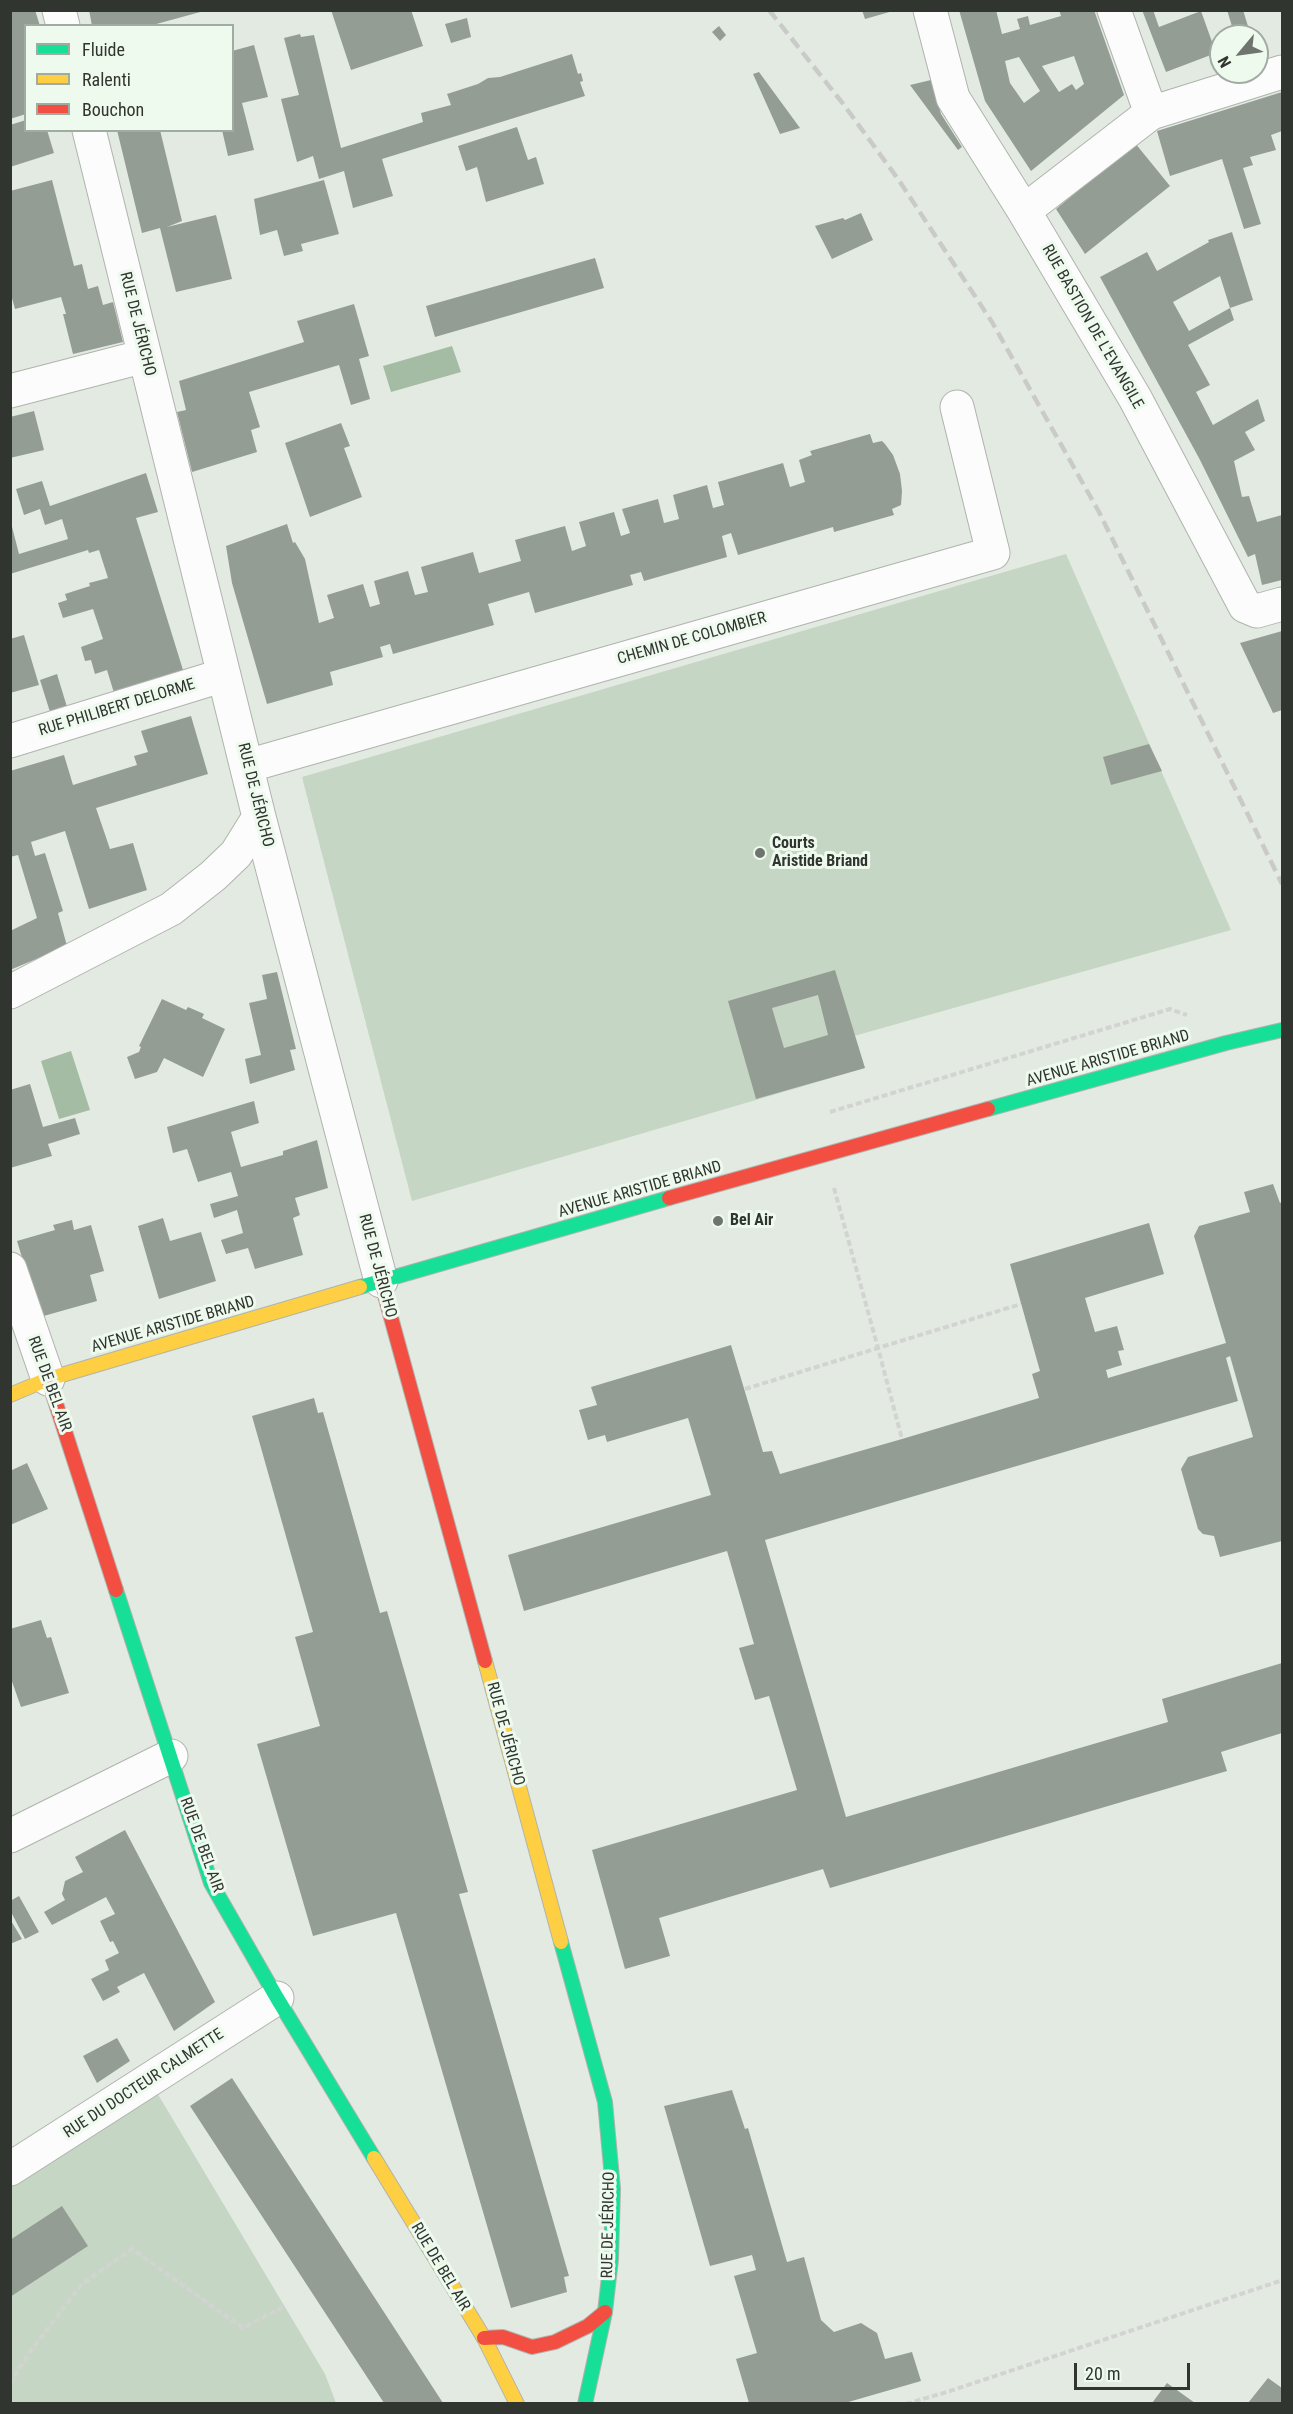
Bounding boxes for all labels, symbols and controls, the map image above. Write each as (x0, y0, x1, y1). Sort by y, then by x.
legend (24, 24, 234, 132)
north arrow (1209, 24, 1269, 84)
text: Fluide (82, 39, 125, 60)
text: N (1214, 53, 1235, 71)
text: Ralenti (82, 69, 131, 90)
text: Bouchon (82, 99, 144, 120)
street label: RUE BASTION DE L'EVANGILE (1037, 241, 1147, 413)
street label: RUE DE JÉRICHO (115, 270, 159, 378)
street label: CHEMIN DE COLOMBIER (615, 609, 769, 669)
street label: RUE PHILIBERT DELORME (37, 675, 197, 741)
street label: RUE DE JÉRICHO (233, 741, 277, 849)
place label: Courts Aristide Briand (772, 834, 868, 872)
marker: Courts Aristide Briand (753, 846, 767, 860)
street label: AVENUE ARISTIDE BRIAND (1024, 1027, 1192, 1091)
street label: AVENUE ARISTIDE BRIAND (556, 1158, 724, 1222)
place label: Bel Air (730, 1211, 773, 1231)
street label: RUE DE JÉRICHO (354, 1212, 400, 1320)
marker: Bel Air (711, 1214, 725, 1228)
street label: AVENUE ARISTIDE BRIAND (89, 1293, 257, 1357)
street label: RUE DE BEL AIR (23, 1334, 75, 1434)
street label: RUE DE JÉRICHO (482, 1680, 528, 1788)
street label: RUE DE BEL AIR (175, 1795, 227, 1895)
street label: RUE DU DOCTEUR CALMETTE (60, 2025, 228, 2143)
street label: RUE DE JÉRICHO (598, 2172, 620, 2278)
street label: RUE DE BEL AIR (406, 2219, 474, 2315)
scale bar (1077, 2351, 1192, 2389)
text: 20 m (1085, 2363, 1120, 2384)

